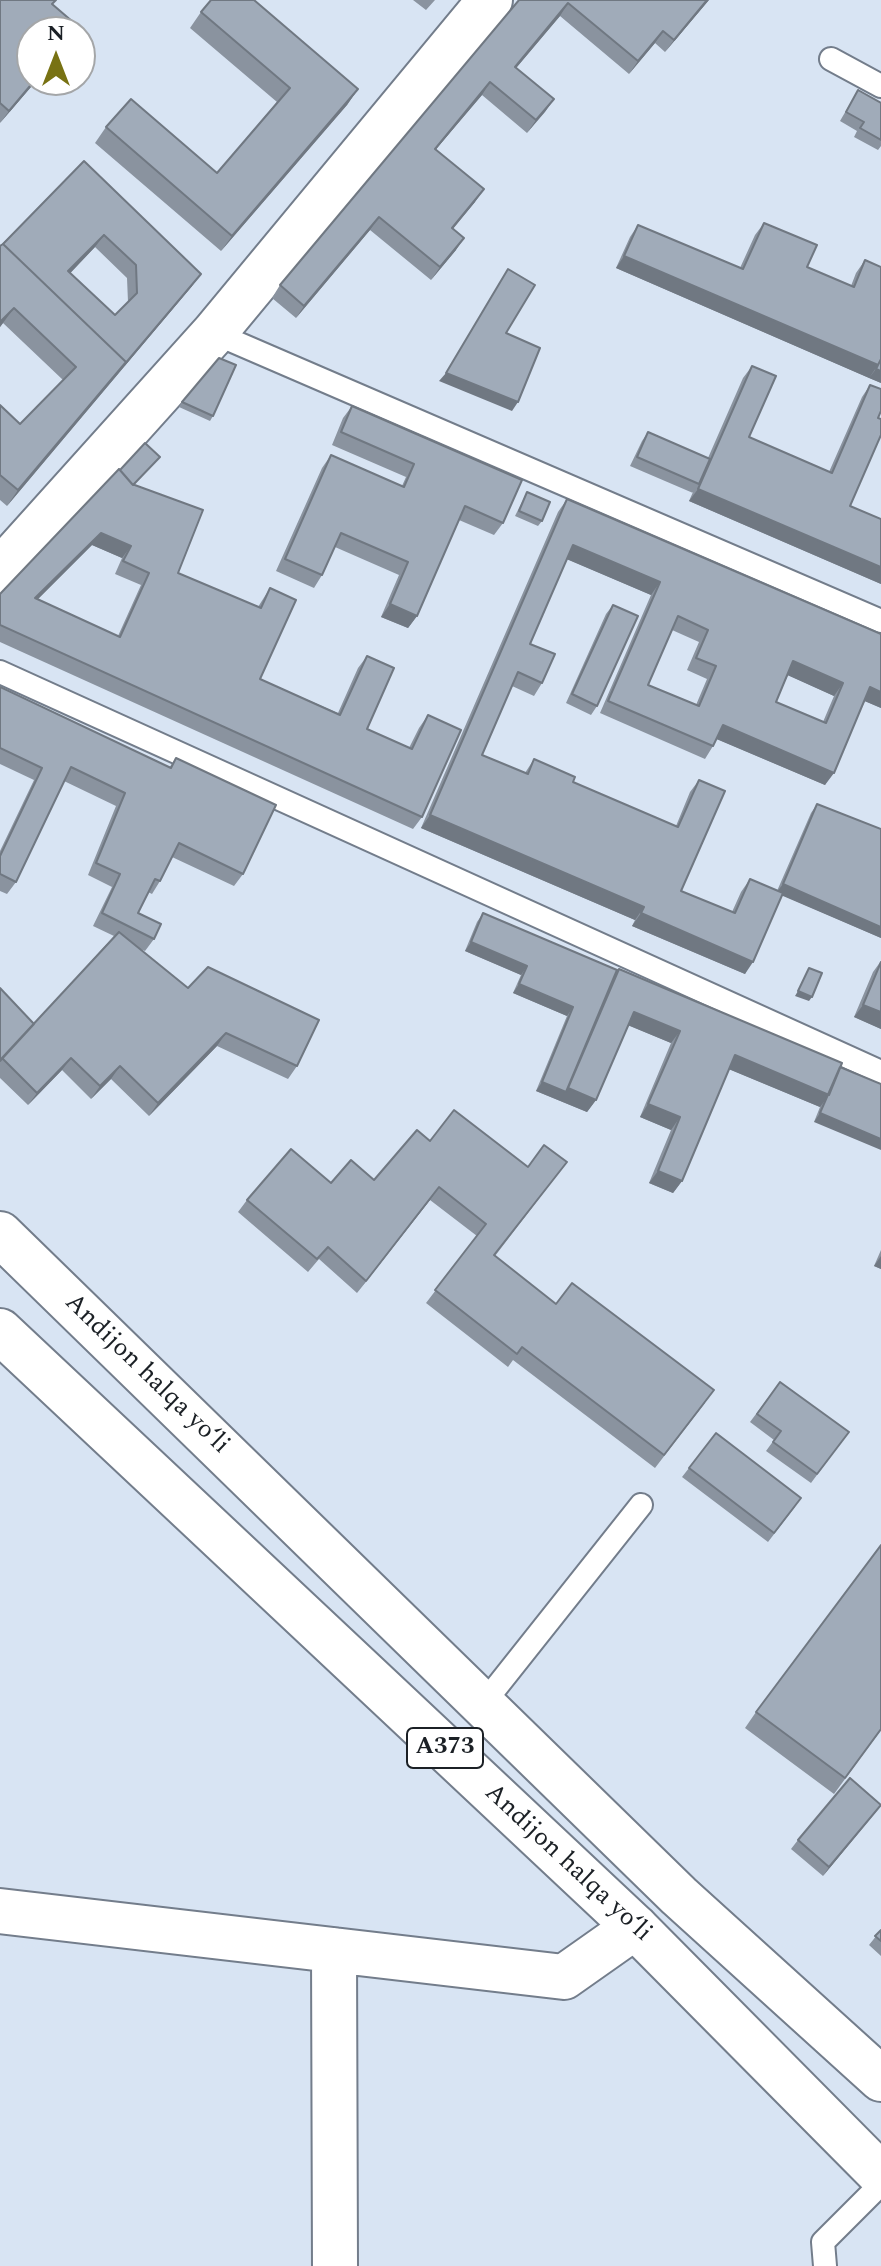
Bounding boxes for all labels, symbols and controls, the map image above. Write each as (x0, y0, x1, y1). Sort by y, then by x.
north arrow (16, 16, 96, 96)
text: N (47, 17, 65, 50)
street label: Andijon halqa yo‘li (57, 1288, 235, 1462)
road number: A373 (407, 1728, 483, 1768)
street label: Andijon halqa yo‘li (477, 1778, 657, 1950)

